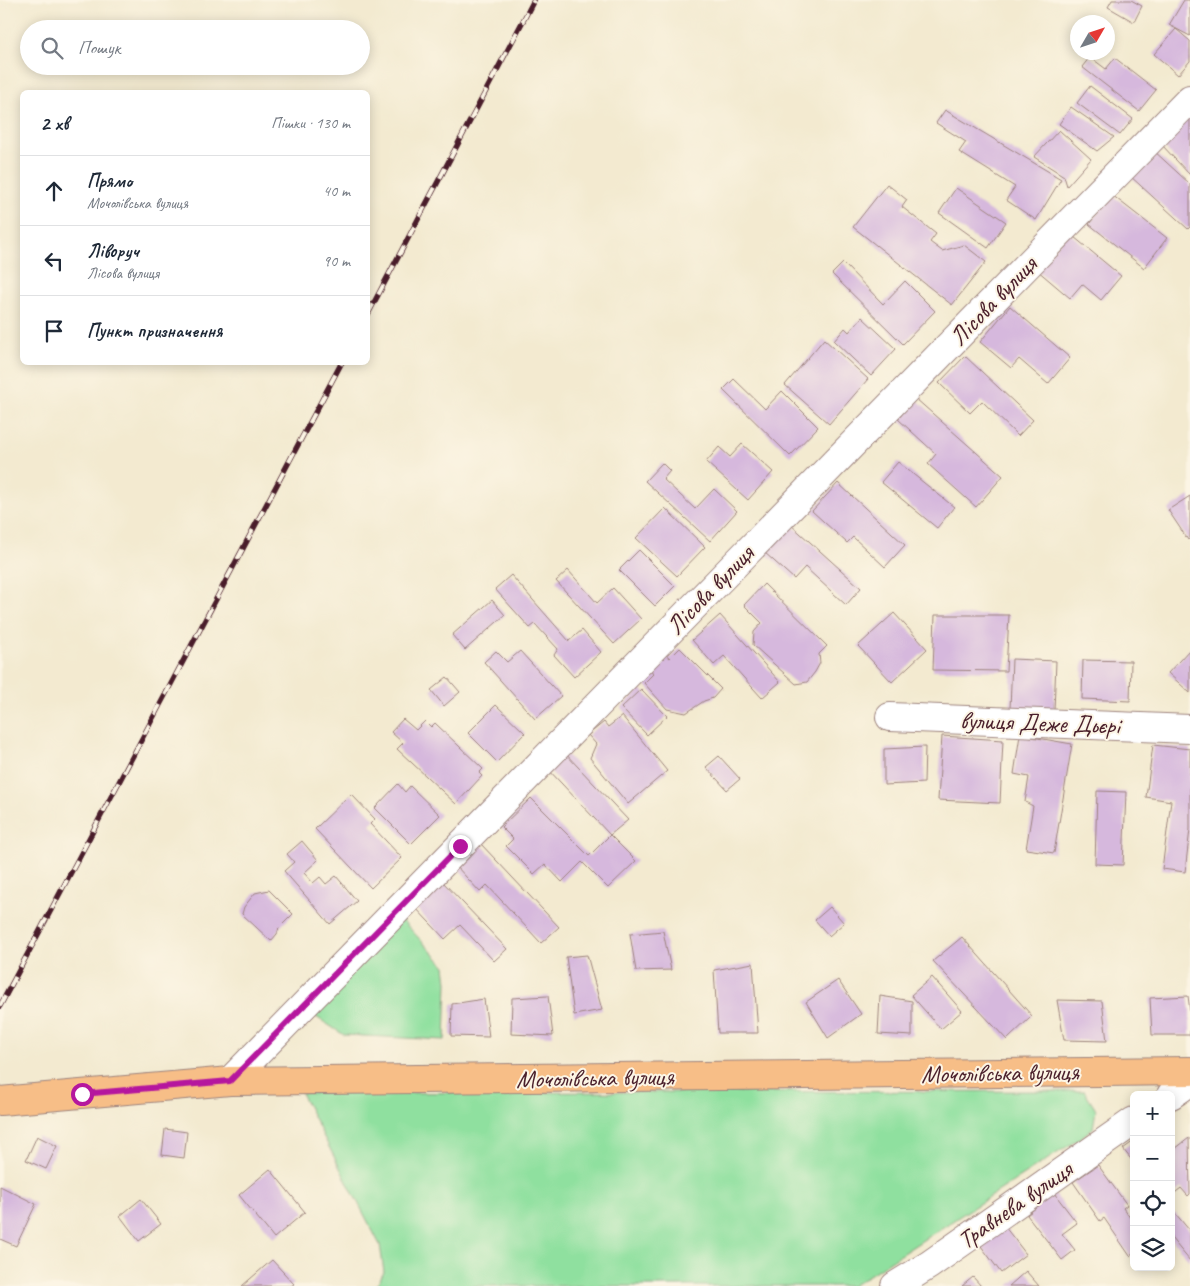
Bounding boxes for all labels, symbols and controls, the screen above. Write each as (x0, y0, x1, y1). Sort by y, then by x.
north arrow (1070, 15, 1115, 60)
search box (20, 20, 370, 75)
icon: search (38, 34, 66, 62)
text: Пошук (78, 36, 120, 60)
text: 2 хв (40, 110, 69, 136)
text: Пішки · 130 m (271, 113, 350, 133)
text: Прямо (87, 169, 132, 193)
icon: ahead (40, 177, 68, 205)
text: 40 m (323, 181, 350, 201)
text: Мочолівська вулиця (87, 193, 188, 213)
text: Ліворуч (87, 239, 139, 263)
icon: left (40, 247, 68, 275)
street label: Лісова вулиця (942, 248, 1045, 353)
text: 90 m (323, 251, 350, 271)
text: Лісова вулиця (87, 263, 159, 283)
icon: arrive (40, 317, 68, 345)
text: Пункт призначення (87, 319, 222, 343)
street label: Лісова вулиця (659, 537, 762, 642)
street label: вулиця Деже Дьєрі (959, 704, 1124, 742)
route end (449, 835, 472, 858)
street label: Мочолівська вулиця (921, 1056, 1080, 1090)
street label: Мочолівська вулиця (516, 1061, 675, 1095)
route start (71, 1083, 94, 1106)
map controls (1130, 1091, 1175, 1271)
button: + (1130, 1091, 1175, 1136)
button: − (1130, 1136, 1175, 1181)
street label: Травнева вулиця (951, 1152, 1081, 1256)
button: locate (1130, 1181, 1175, 1226)
button: layers (1130, 1226, 1175, 1271)

